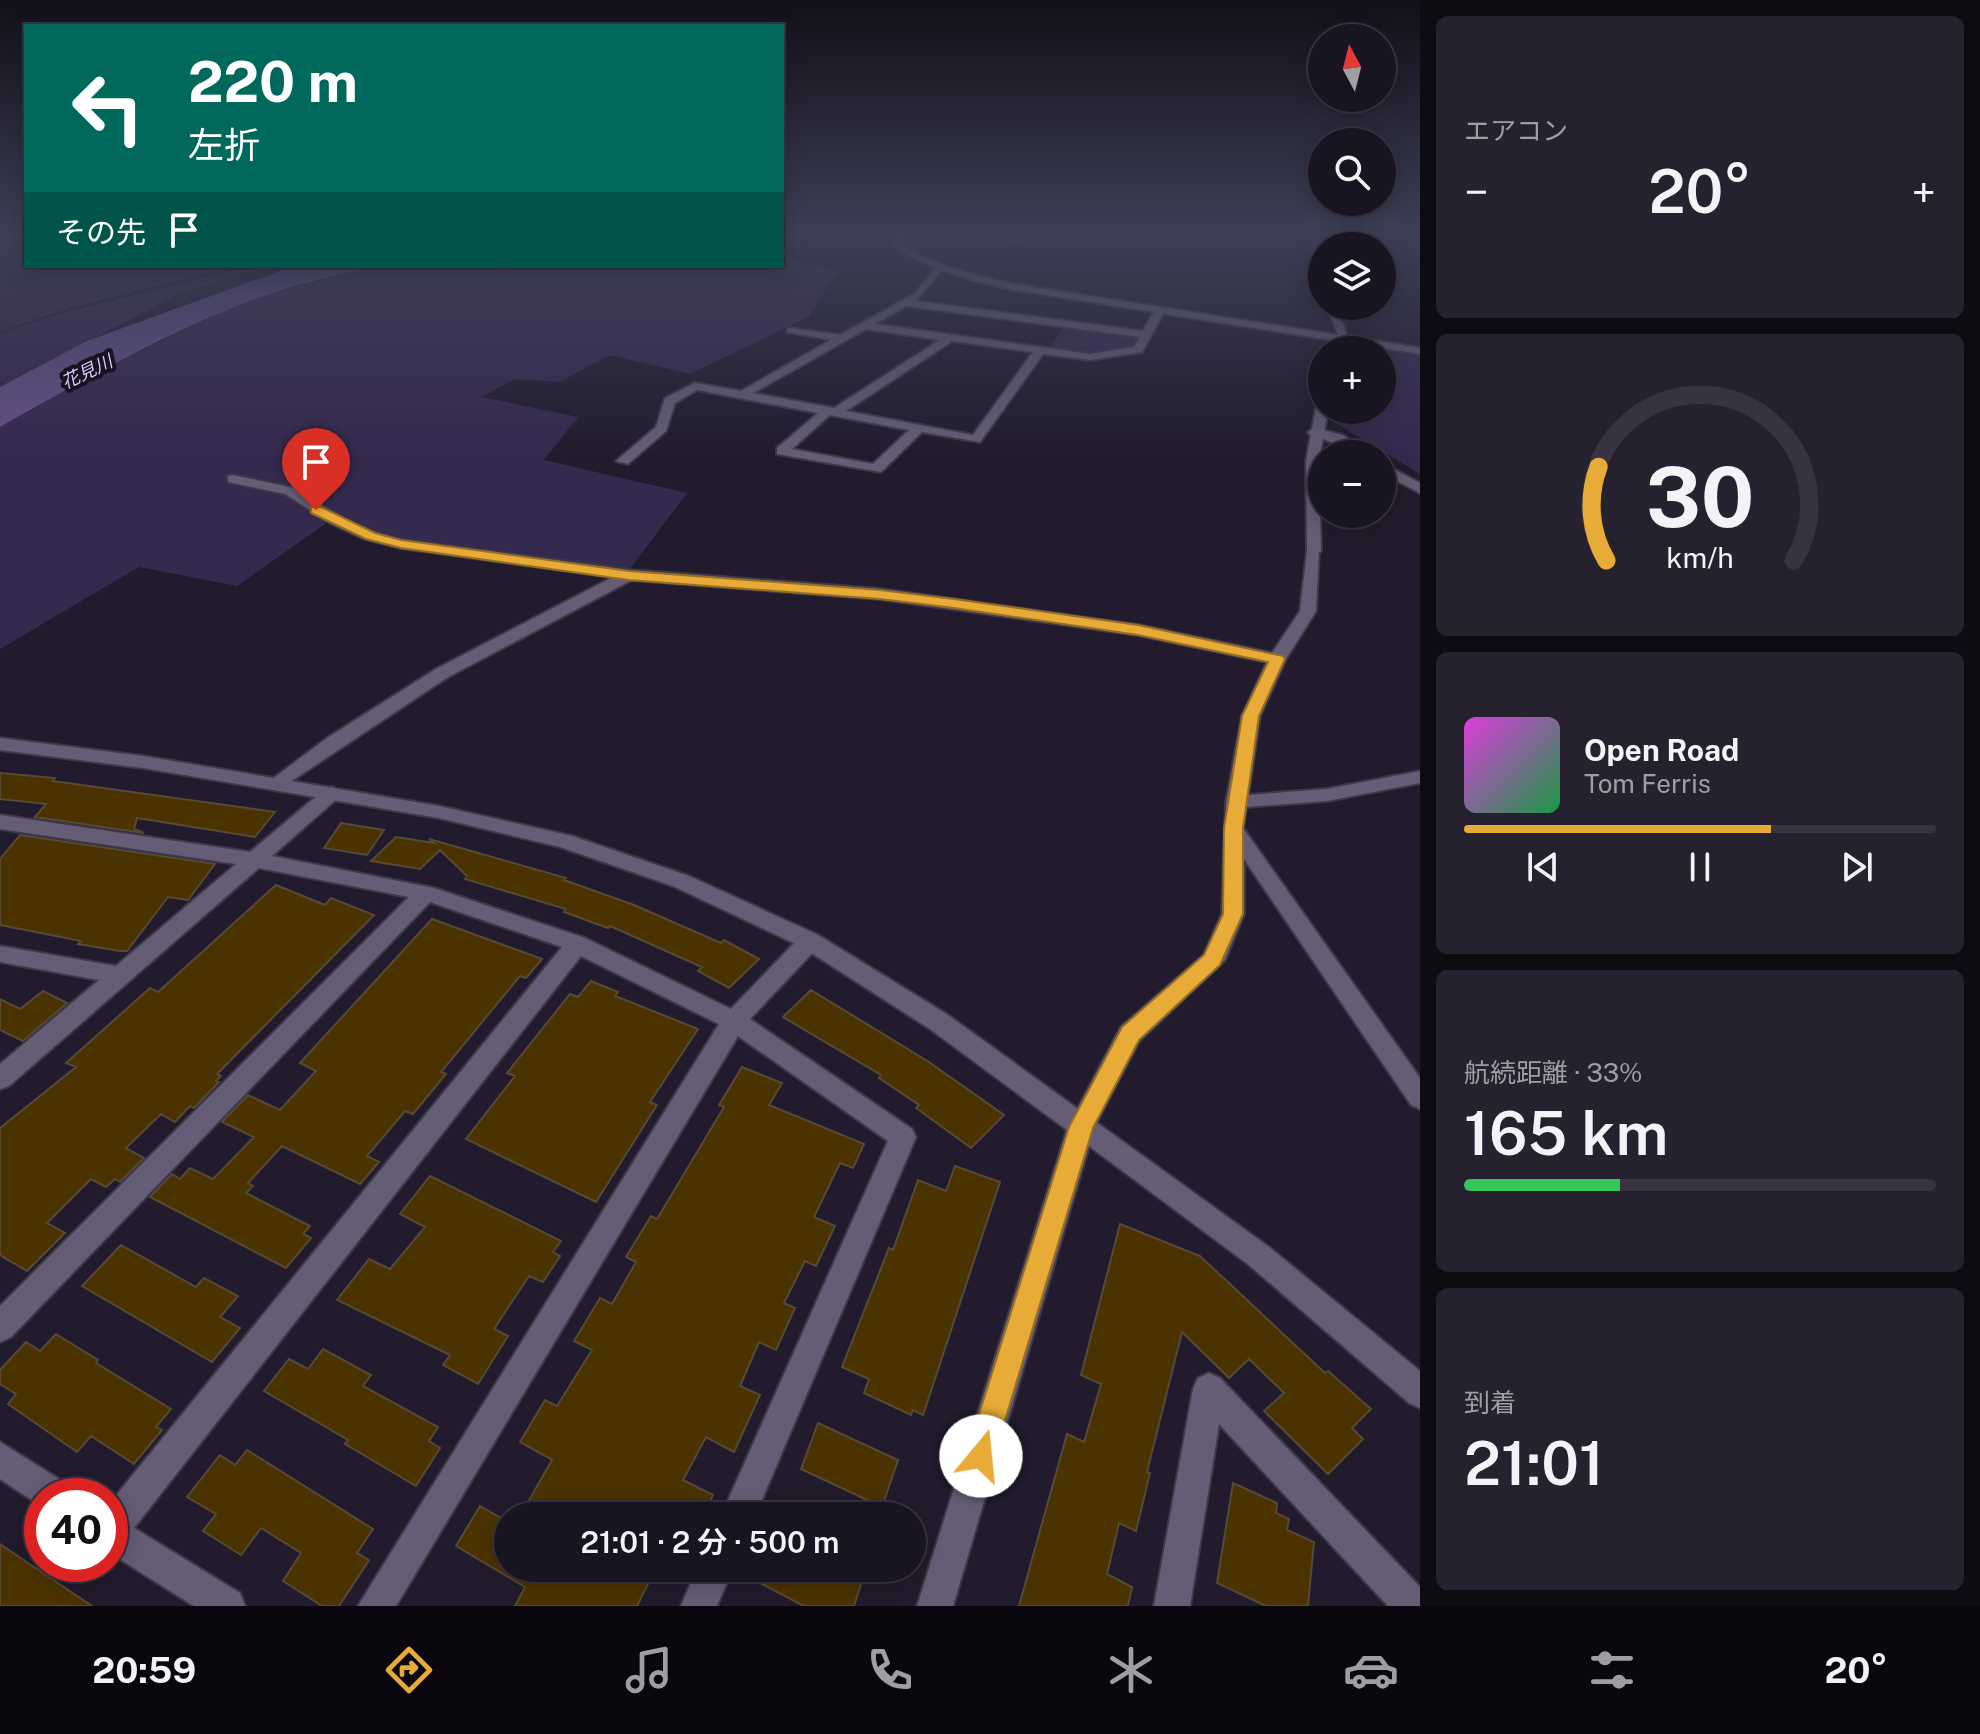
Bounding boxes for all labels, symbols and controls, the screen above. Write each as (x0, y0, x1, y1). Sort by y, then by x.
north arrow (1308, 24, 1396, 112)
map controls (1308, 24, 1396, 528)
text: 220 m (188, 49, 358, 115)
icon: left (56, 56, 160, 160)
text: エアコン (1464, 115, 1568, 146)
text: 左折 (188, 124, 260, 166)
button: search (1308, 128, 1396, 216)
text: 20° (1649, 156, 1751, 227)
text: − (1464, 166, 1488, 218)
text: + (1912, 166, 1936, 218)
icon: arrive (162, 208, 206, 252)
text: その先 (56, 214, 146, 250)
button: layers (1308, 232, 1396, 320)
button: + (1308, 336, 1396, 424)
water label: 花見川 (58, 349, 117, 393)
pin (282, 428, 350, 510)
icon: arrive (294, 440, 338, 484)
button: − (1308, 440, 1396, 528)
text: 30 (1646, 448, 1754, 546)
text: km/h (1666, 541, 1734, 574)
text: Open Road (1584, 732, 1739, 768)
text: Tom Ferris (1584, 768, 1711, 799)
icon: previous (1521, 845, 1565, 889)
icon: pause (1678, 845, 1722, 889)
icon: next (1835, 845, 1879, 889)
text: 航続距離 · 33% (1464, 1057, 1643, 1088)
text: 165 km (1464, 1098, 1668, 1169)
text: 到着 (1464, 1387, 1516, 1418)
position arrow (939, 1414, 1023, 1498)
text: 21:01 (1464, 1428, 1604, 1499)
speed limit sign: 40 (24, 1478, 128, 1582)
text: 21:01 · 2 分 · 500 m (581, 1524, 839, 1560)
icon: directions (381, 1642, 437, 1698)
icon: music (621, 1642, 677, 1698)
icon: phone (862, 1642, 918, 1698)
icon: climate (1103, 1642, 1159, 1698)
icon: car (1343, 1642, 1399, 1698)
icon: filters (1584, 1642, 1640, 1698)
text: 20:59 (92, 1649, 196, 1691)
text: 20° (1824, 1649, 1888, 1691)

